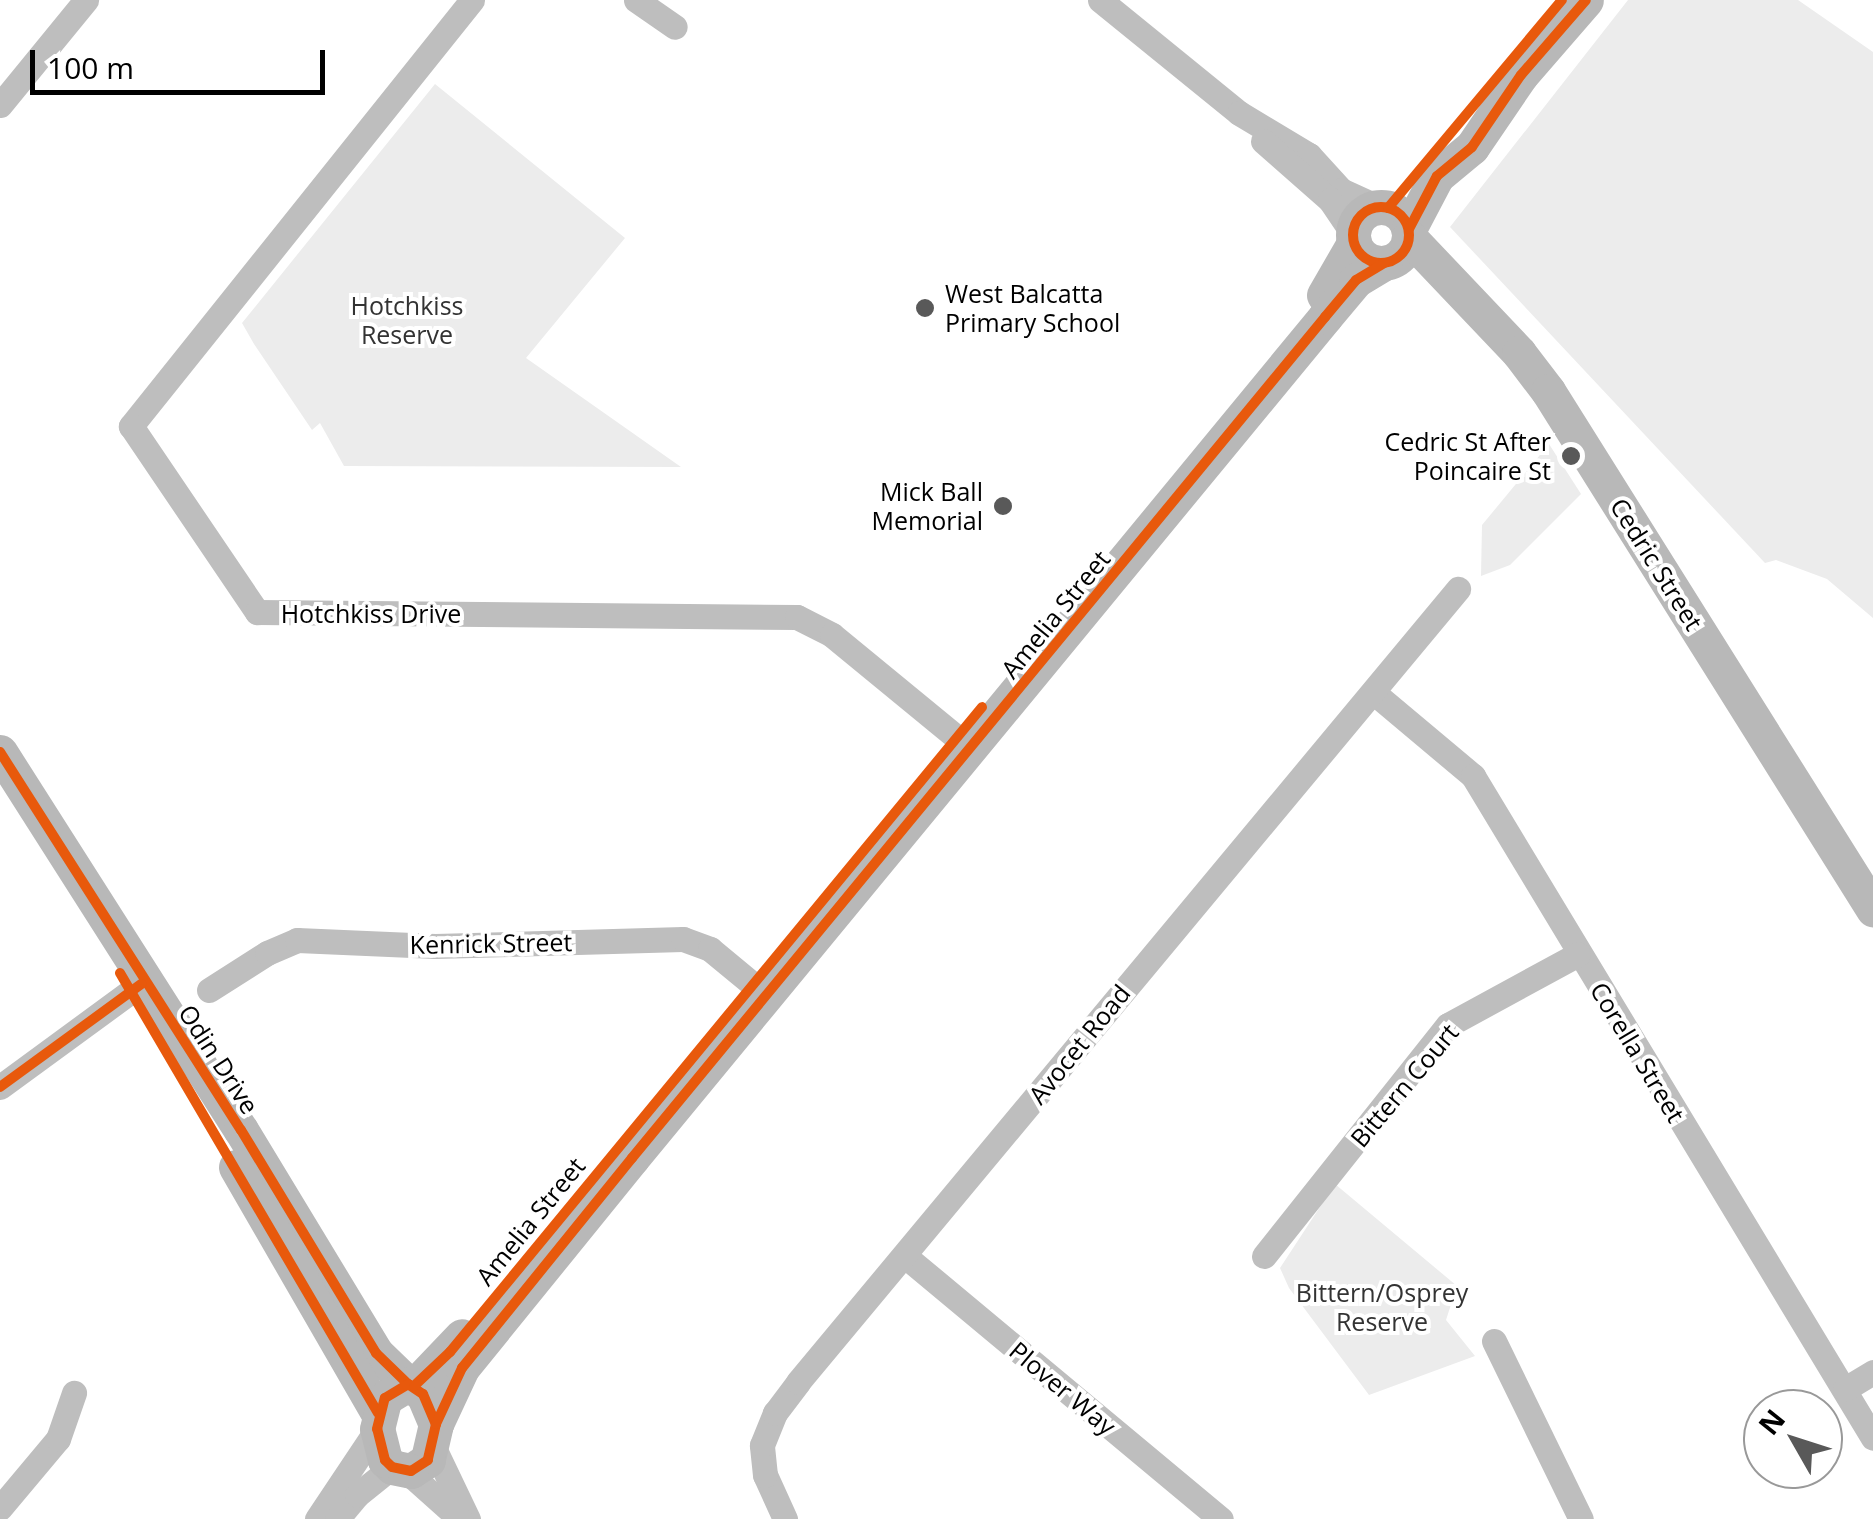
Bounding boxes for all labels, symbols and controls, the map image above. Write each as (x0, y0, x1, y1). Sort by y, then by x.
scale bar (35, 30, 330, 92)
text: 100 m (47, 47, 134, 88)
place label: West Balcatta Primary School (945, 279, 1120, 338)
park label: Hotchkiss Reserve (351, 291, 463, 350)
marker: West Balcatta Primary School (914, 297, 936, 319)
place label: Cedric St After Poincaire St (1384, 427, 1551, 486)
marker: Cedric St After Poincaire St (1560, 445, 1582, 467)
place label: Mick Ball Memorial (872, 477, 983, 536)
street label: Cedric Street (1605, 492, 1709, 636)
marker: Mick Ball Memorial (992, 495, 1014, 517)
street label: Amelia Street (994, 544, 1116, 684)
street label: Hotchkiss Drive (281, 598, 461, 628)
street label: Kenrick Street (409, 927, 573, 959)
street label: Corella Street (1584, 977, 1692, 1127)
street label: Avocet Road (1022, 978, 1136, 1110)
street label: Odin Drive (173, 999, 265, 1119)
street label: Bittern Court (1344, 1017, 1464, 1153)
street label: Amelia Street (469, 1151, 591, 1291)
park label: Bittern/Osprey Reserve (1296, 1278, 1468, 1337)
street label: Plover Way (1004, 1335, 1122, 1441)
north arrow (1743, 1389, 1843, 1489)
text: N (1749, 1401, 1793, 1442)

